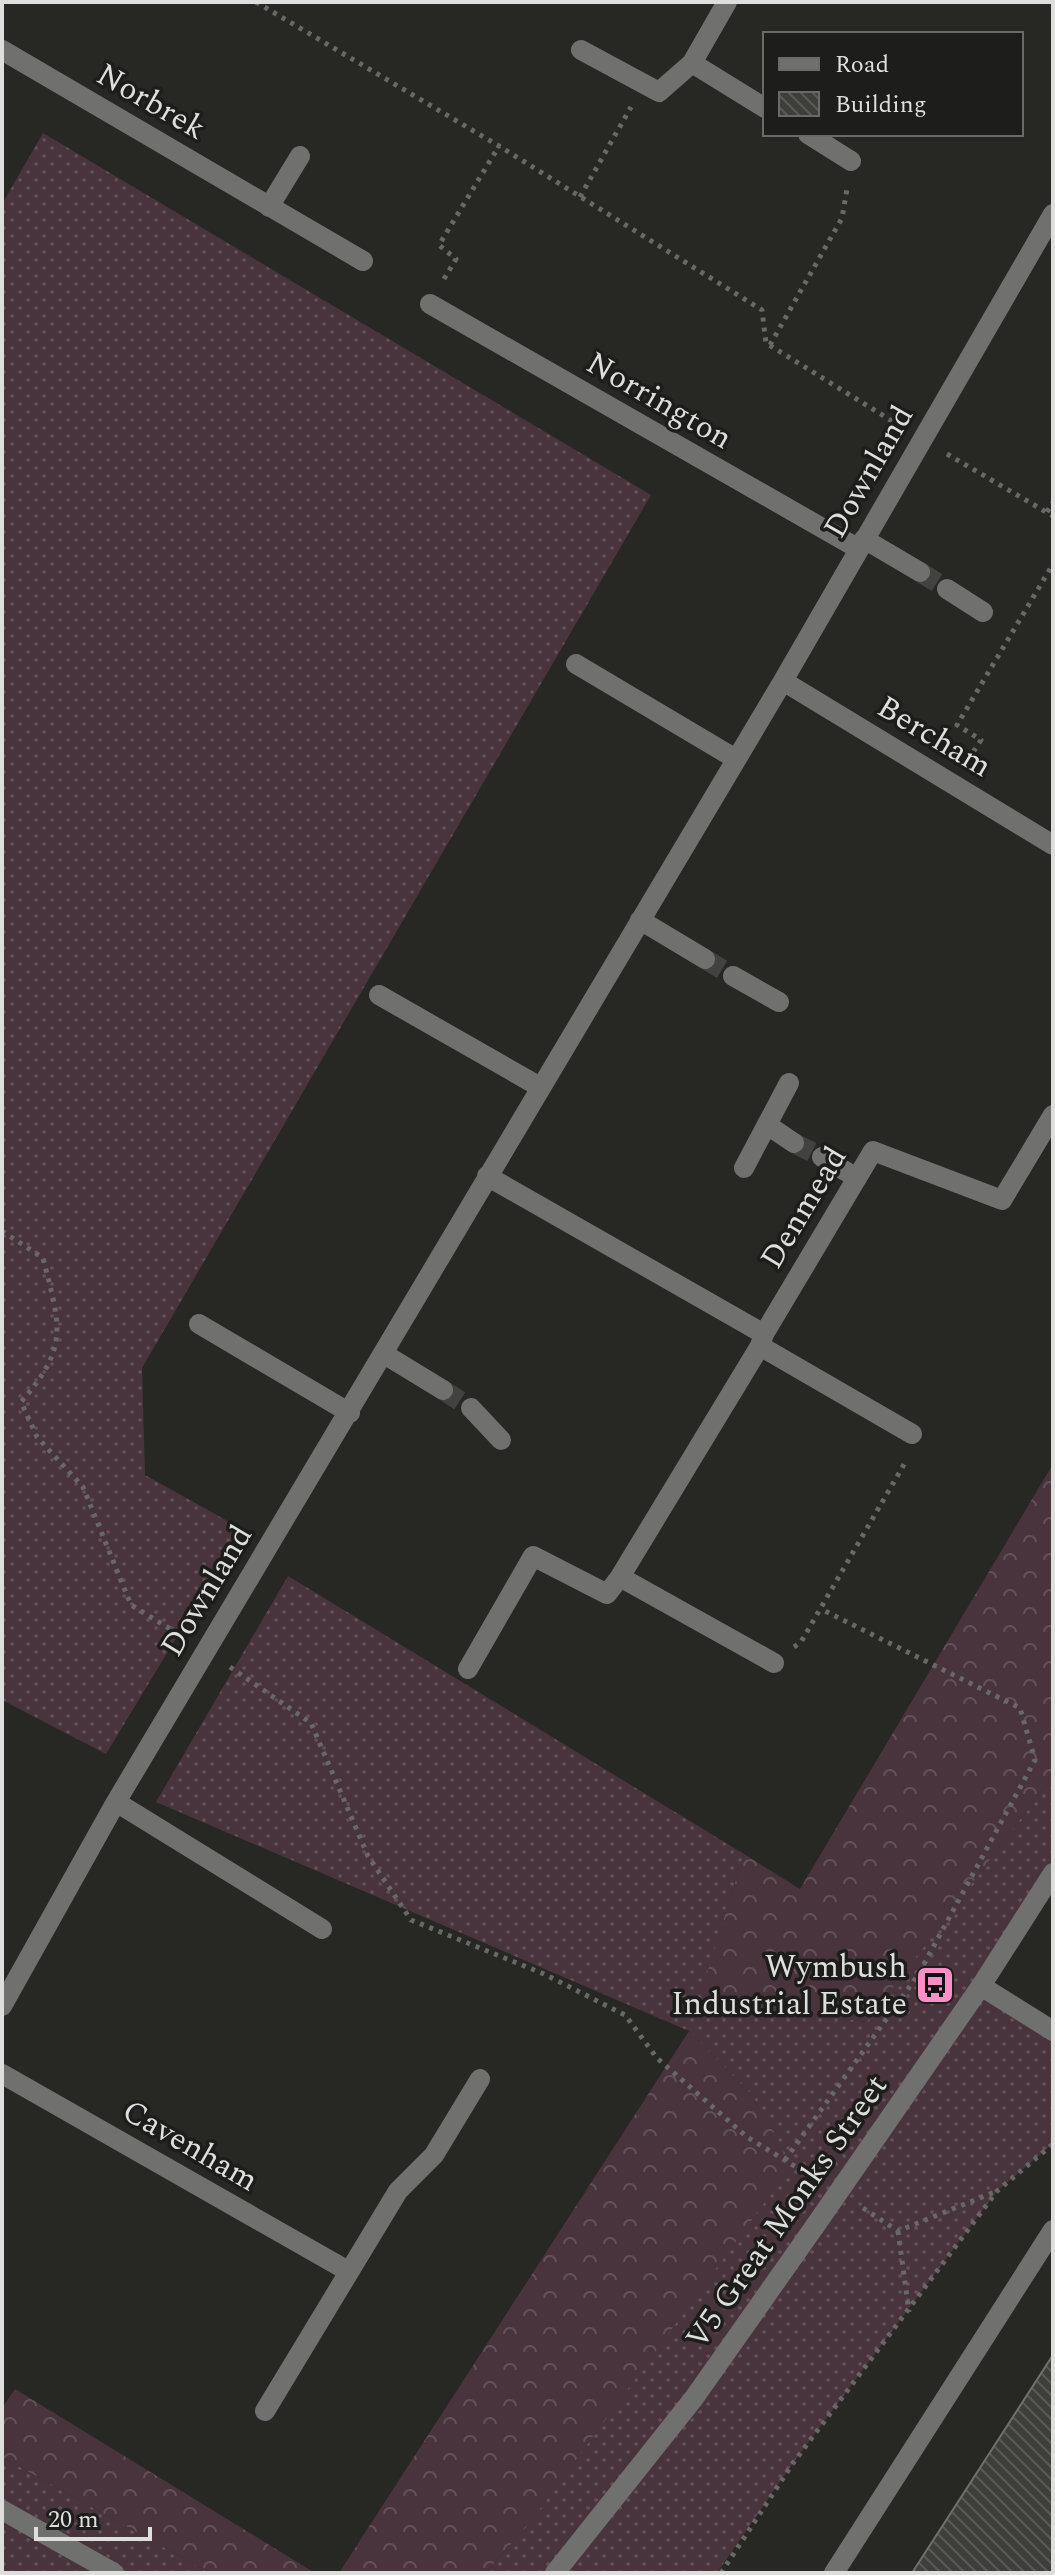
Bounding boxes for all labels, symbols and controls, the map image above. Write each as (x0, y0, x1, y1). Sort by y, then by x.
legend (763, 32, 1023, 136)
text: Road (835, 47, 889, 83)
street label: Norbrek (87, 51, 215, 153)
text: Building (835, 87, 927, 123)
street label: Norrington (577, 339, 741, 463)
street label: Downland (811, 396, 927, 548)
street label: Bercham (867, 683, 1001, 791)
street label: Denmead (748, 1137, 860, 1279)
street label: Downland (148, 1516, 266, 1666)
place label: Wymbush Industrial Estate (671, 1943, 907, 2029)
bus stop icon: Wymbush Industrial Estate (914, 1964, 956, 2006)
street label: V5 Great Monks Street (674, 2065, 900, 2359)
street label: Cavenham (113, 2087, 267, 2205)
scale bar (36, 2491, 150, 2541)
text: 20 m (48, 2502, 99, 2538)

